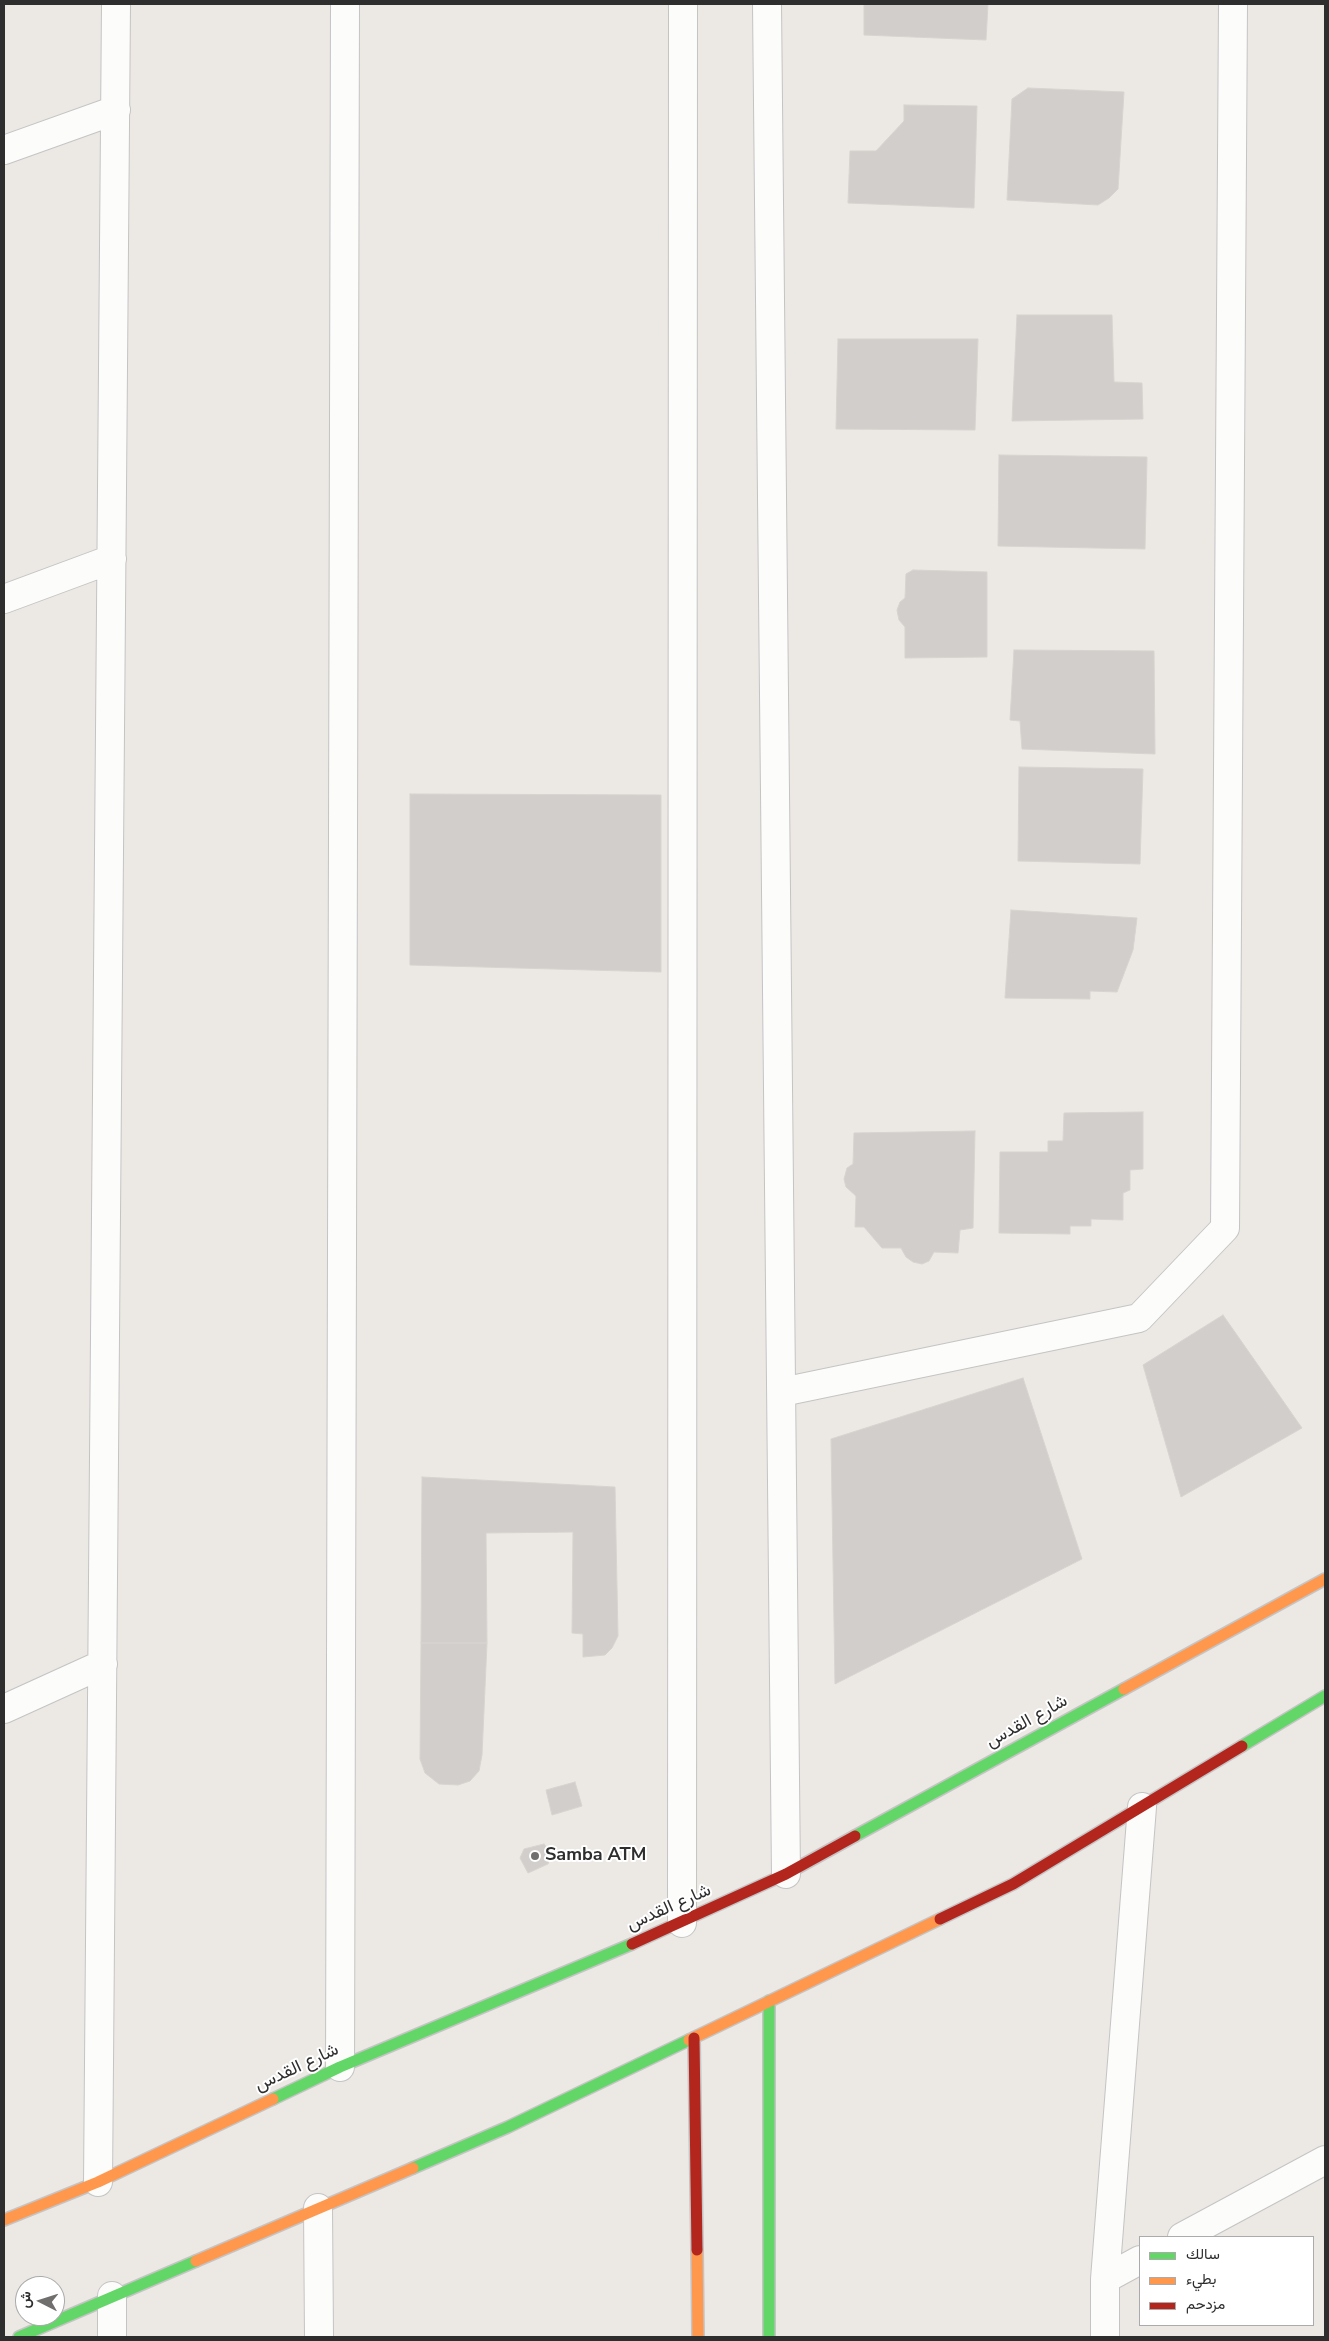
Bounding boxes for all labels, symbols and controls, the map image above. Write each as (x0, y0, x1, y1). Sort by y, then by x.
street label: شارع القدس (982, 1691, 1072, 1753)
place label: Samba ATM (545, 1845, 646, 1867)
marker: Samba ATM (529, 1850, 541, 1862)
street label: شارع القدس (624, 1880, 714, 1936)
street label: شارع القدس (252, 2039, 342, 2097)
legend (1139, 2236, 1314, 2326)
text: سالك (1186, 2244, 1220, 2264)
text: بطيء (1186, 2269, 1216, 2289)
north arrow (15, 2276, 65, 2326)
text: ش (15, 2291, 36, 2309)
text: مزدحم (1186, 2294, 1225, 2314)

